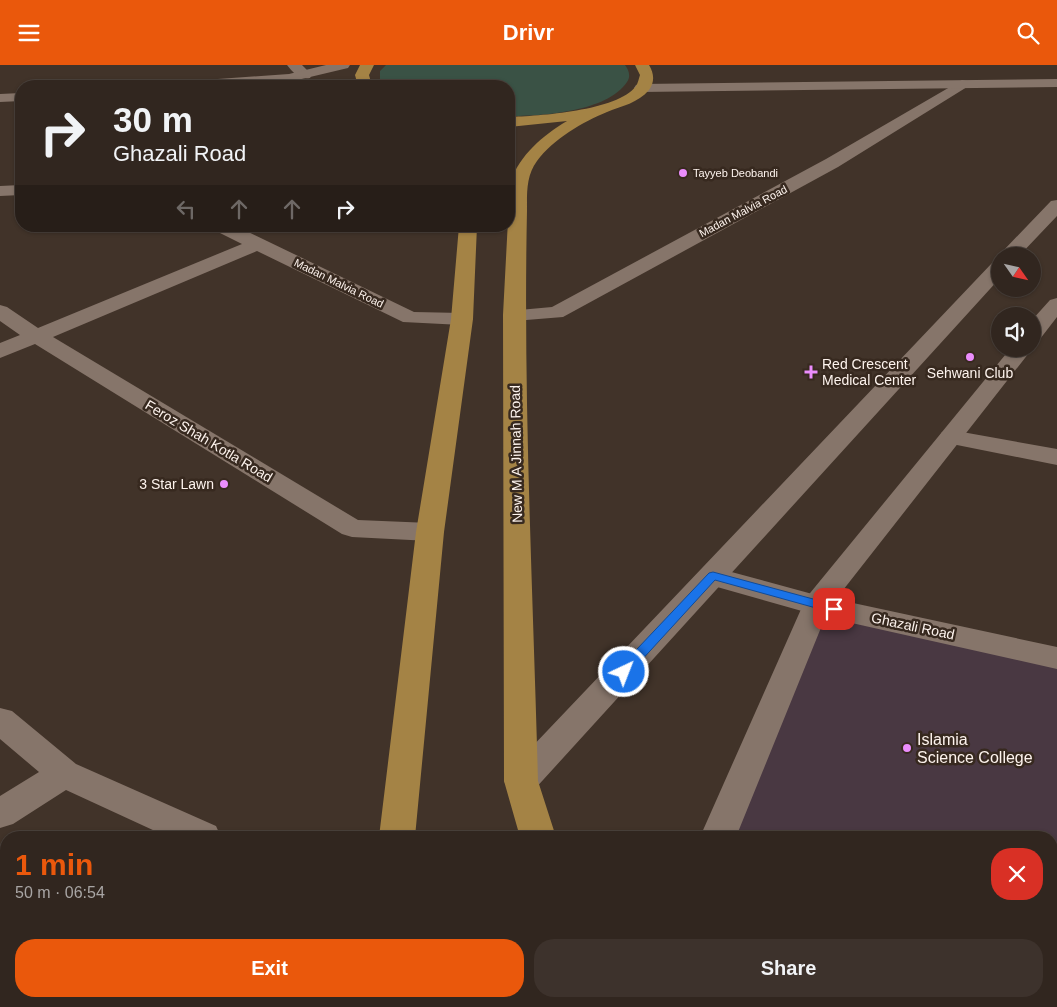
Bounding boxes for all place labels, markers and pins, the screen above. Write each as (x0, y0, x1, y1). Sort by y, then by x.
marker: Tayyeb Deobandi (677, 167, 689, 179)
place label: Tayyeb Deobandi (693, 167, 778, 179)
marker: Sehwani Club (964, 351, 976, 363)
place label: Red Crescent Medical Center (822, 356, 916, 388)
marker: Red Crescent Medical Center (804, 365, 818, 379)
place label: Sehwani Club (927, 365, 1013, 381)
place label: 3 Star Lawn (139, 476, 214, 492)
marker: 3 Star Lawn (218, 478, 230, 490)
pin (813, 588, 855, 630)
place label: Islamia Science College (917, 731, 1033, 766)
marker: Islamia Science College (901, 742, 913, 754)

